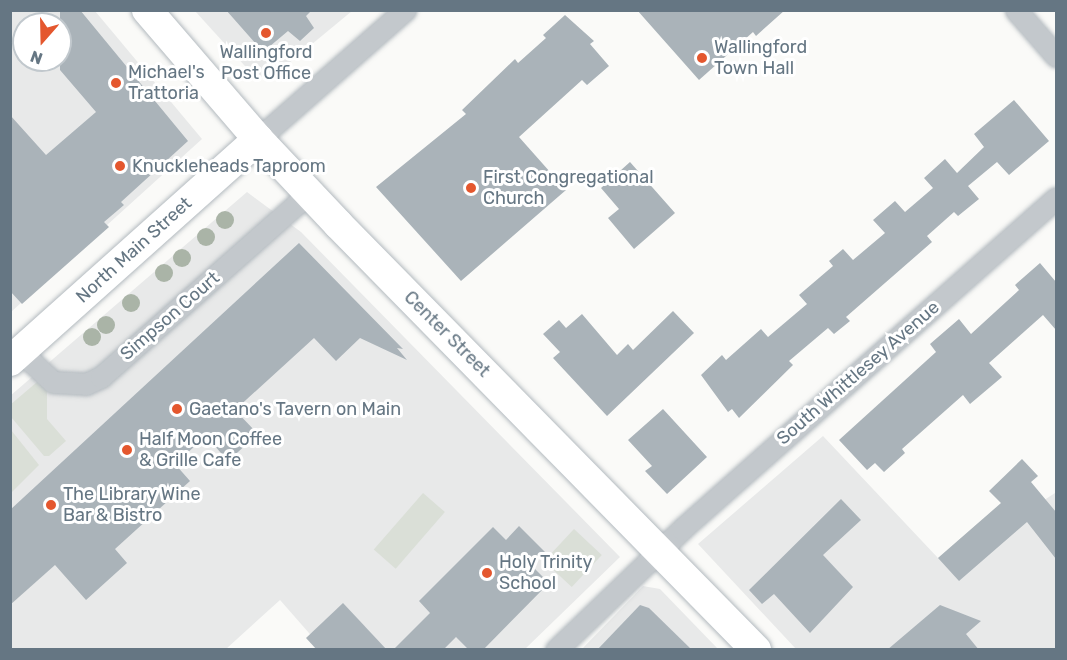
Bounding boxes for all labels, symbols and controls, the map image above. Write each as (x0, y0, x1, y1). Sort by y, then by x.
north arrow (12, 12, 72, 72)
marker: Wallingford Post Office (259, 26, 273, 40)
place label: Wallingford Town Hall (714, 37, 807, 80)
place label: Wallingford Post Office (219, 42, 313, 84)
text: N (28, 47, 45, 68)
marker: Wallingford Town Hall (695, 51, 709, 65)
place label: Michael's Trattoria (128, 62, 205, 104)
marker: Michael's Trattoria (109, 76, 123, 90)
place label: Knuckleheads Taproom (132, 155, 326, 177)
marker: Knuckleheads Taproom (113, 159, 127, 173)
place label: First Congregational Church (483, 167, 654, 210)
marker: First Congregational Church (464, 181, 478, 195)
street label: North Main Street (72, 192, 196, 308)
street label: Simpson Court (116, 267, 224, 365)
street label: Center Street (399, 286, 495, 382)
street label: South Whittlesey Avenue (772, 296, 944, 450)
place label: Gaetano's Tavern on Main (189, 398, 402, 420)
marker: Gaetano's Tavern on Main (170, 402, 184, 416)
place label: Half Moon Coffee & Grille Cafe (139, 429, 282, 472)
marker: Half Moon Coffee & Grille Cafe (120, 443, 134, 457)
place label: The Library Wine Bar & Bistro (63, 484, 201, 526)
marker: The Library Wine Bar & Bistro (44, 498, 58, 512)
place label: Holy Trinity School (499, 552, 593, 594)
marker: Holy Trinity School (480, 566, 494, 580)

